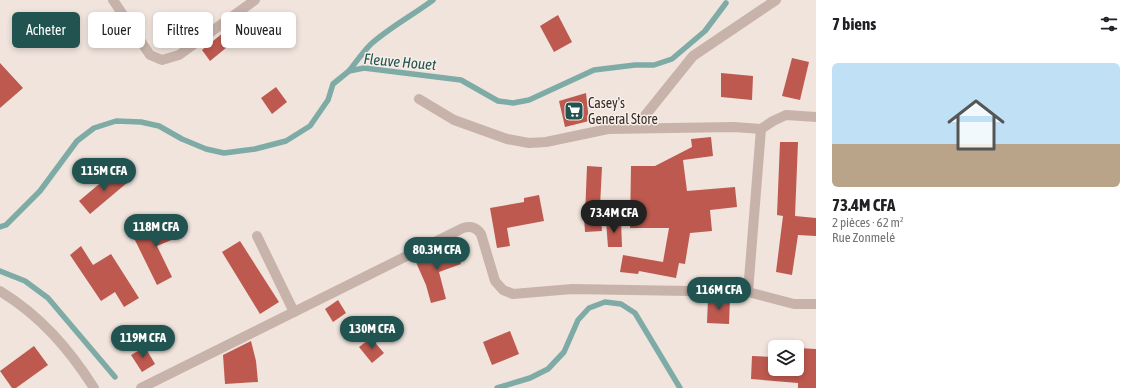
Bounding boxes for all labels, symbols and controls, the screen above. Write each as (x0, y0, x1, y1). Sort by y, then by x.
chip: Acheter (12, 12, 80, 48)
chip: Louer (88, 12, 145, 48)
chip: Filtres (153, 12, 213, 48)
chip: Nouveau (221, 12, 296, 48)
icon: filters (1098, 13, 1120, 35)
text: 7 biens (832, 14, 876, 34)
water label: Fleuve Houet (363, 50, 438, 73)
icon: home (940, 89, 1012, 161)
place label: Casey's General Store (588, 95, 658, 127)
supermarket icon: Casey's General Store (563, 100, 585, 122)
pin: 115M CFA (63, 158, 145, 192)
text: 115M CFA (81, 163, 127, 178)
text: 73.4M CFA (832, 195, 895, 215)
pin: 73.4M CFA (568, 200, 660, 234)
text: 73.4M CFA (590, 205, 638, 220)
pin: 118M CFA (115, 214, 197, 248)
text: 2 pièces · 62 m² (832, 215, 904, 230)
text: 118M CFA (133, 219, 179, 234)
text: Rue Zonmelé (832, 230, 895, 245)
pin: 80.3M CFA (391, 237, 483, 271)
text: 80.3M CFA (413, 242, 461, 257)
pin: 116M CFA (678, 277, 760, 311)
text: 116M CFA (696, 282, 742, 297)
pin: 130M CFA (331, 316, 413, 350)
text: 130M CFA (349, 321, 395, 336)
pin: 119M CFA (102, 325, 184, 359)
text: 119M CFA (120, 330, 166, 345)
map controls (768, 340, 804, 376)
button: layers (768, 340, 804, 376)

